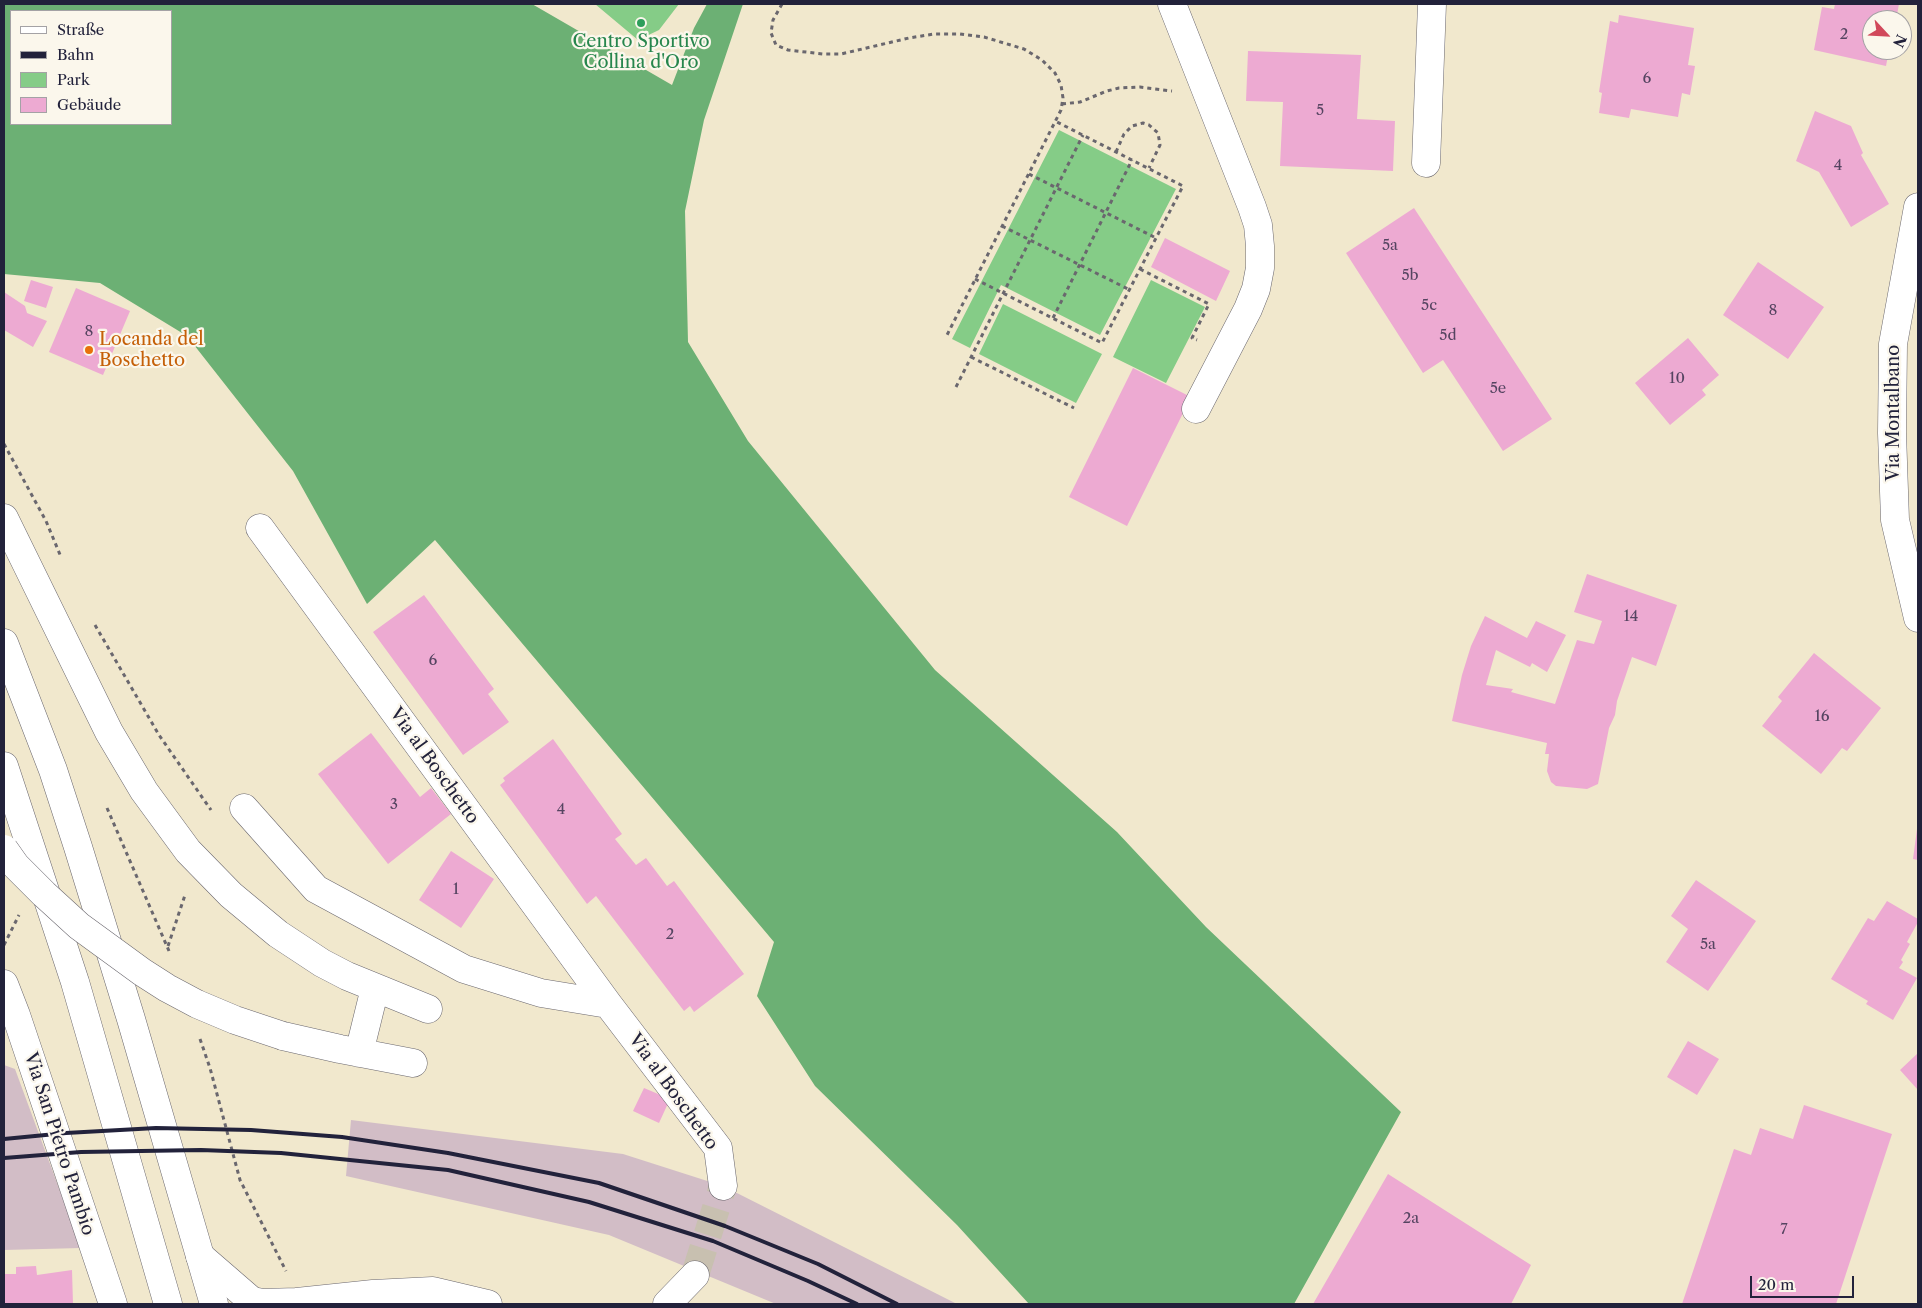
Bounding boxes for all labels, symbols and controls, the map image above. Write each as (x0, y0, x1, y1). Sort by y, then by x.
legend (10, 10, 172, 125)
north arrow (1862, 10, 1912, 60)
marker: Centro Sportivo Collina d'Oro (635, 17, 647, 29)
text: Straße (57, 20, 104, 39)
house number: 2 (1840, 26, 1848, 44)
place label: Centro Sportivo Collina d'Oro (572, 31, 710, 74)
text: N (1889, 32, 1910, 50)
text: Bahn (57, 45, 94, 64)
text: Park (57, 70, 90, 89)
house number: 6 (1643, 70, 1651, 88)
text: Gebäude (57, 95, 121, 114)
house number: 5 (1316, 102, 1324, 120)
house number: 4 (1834, 157, 1842, 175)
house number: 5a (1382, 237, 1398, 255)
house number: 5b (1401, 267, 1419, 285)
house number: 5c (1421, 297, 1437, 315)
house number: 8 (1769, 302, 1777, 320)
house number: 8 (85, 323, 93, 341)
house number: 5d (1439, 327, 1457, 345)
place label: Locanda del Boschetto (99, 329, 204, 372)
marker: Locanda del Boschetto (83, 344, 95, 356)
street label: Via Montalbano (1883, 345, 1905, 481)
house number: 10 (1669, 370, 1685, 388)
house number: 5e (1490, 380, 1506, 398)
house number: 14 (1624, 608, 1638, 626)
house number: 6 (429, 652, 437, 670)
street label: Via al Boschetto (385, 704, 483, 828)
house number: 16 (1814, 708, 1830, 726)
house number: 3 (390, 796, 398, 814)
house number: 4 (557, 801, 565, 819)
house number: 1 (453, 881, 459, 899)
house number: 2 (666, 926, 674, 944)
house number: 5a (1700, 936, 1716, 954)
street label: Via al Boschetto (624, 1030, 722, 1154)
street label: Via San Pietro Pambio (19, 1050, 99, 1238)
house number: 2a (1403, 1210, 1419, 1228)
house number: 7 (1780, 1221, 1788, 1239)
scale bar (1752, 1266, 1856, 1298)
text: 20 m (1758, 1275, 1794, 1294)

